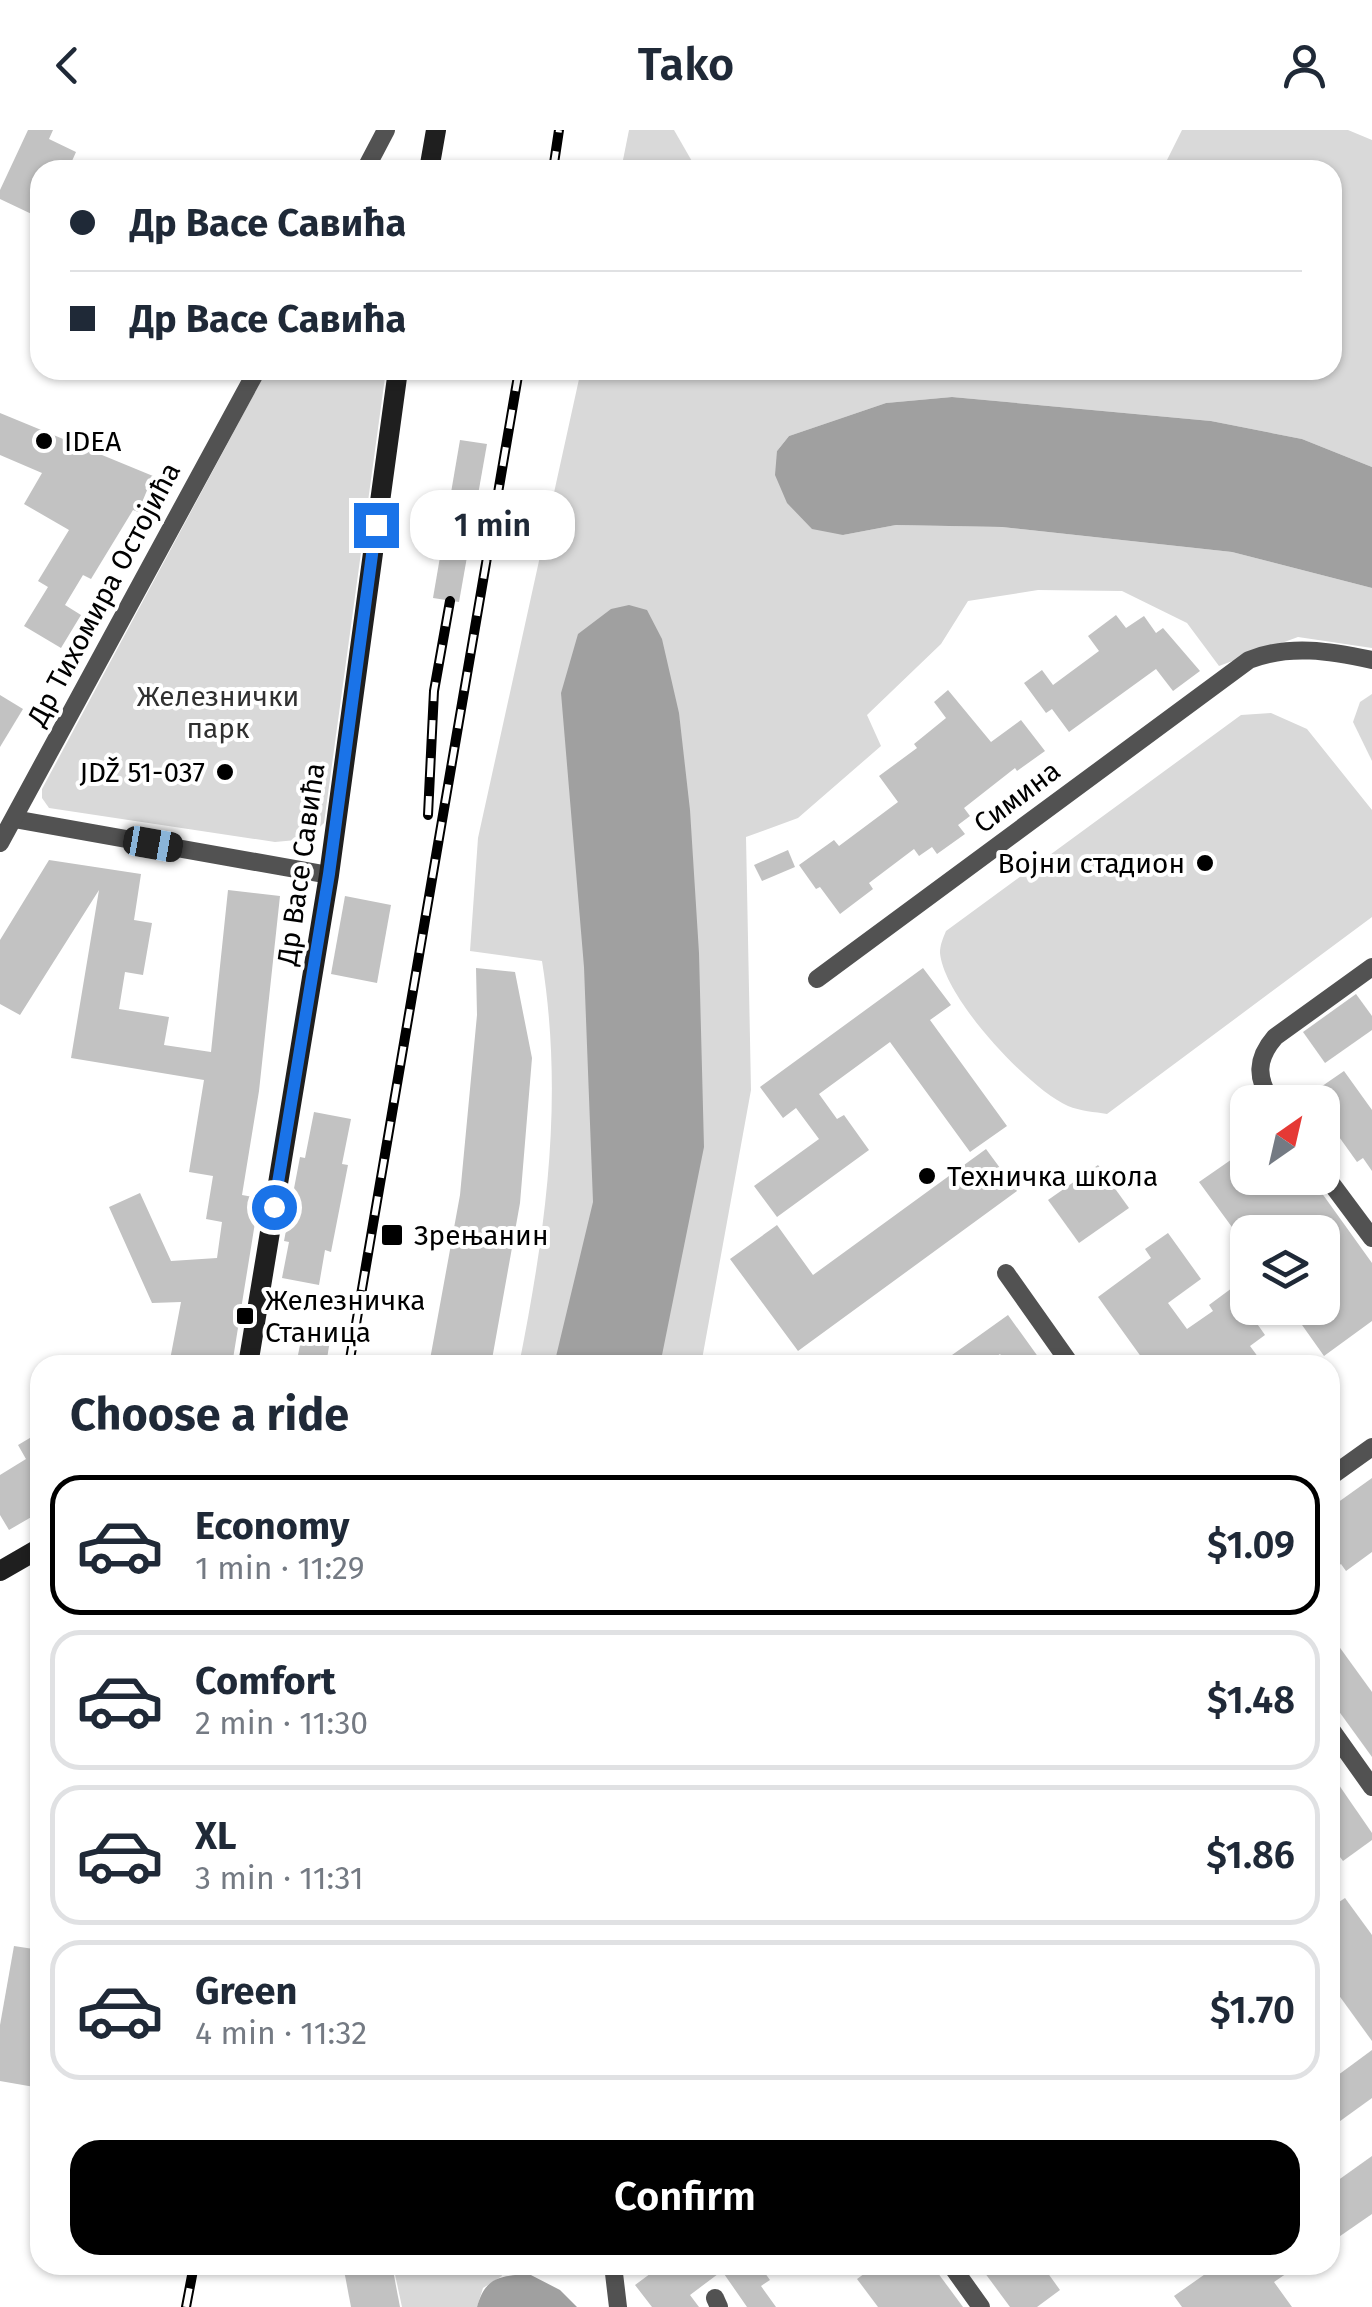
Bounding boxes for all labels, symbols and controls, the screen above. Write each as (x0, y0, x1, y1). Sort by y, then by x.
icon: back (40, 38, 95, 93)
text: Tako (638, 38, 734, 92)
icon: person (1277, 38, 1332, 93)
text: Др Васе Савића (130, 200, 406, 246)
text: Др Васе Савића (130, 296, 406, 342)
place label: IDEA (64, 425, 121, 458)
marker: IDEA (33, 430, 55, 452)
street label: Др Тихомира Остојића (20, 457, 187, 732)
callout: 1 min (411, 490, 576, 560)
route end (354, 503, 399, 548)
text: 1 min (454, 506, 531, 544)
park label: Железнички парк (137, 680, 299, 745)
street label: Симина (967, 754, 1067, 840)
place label: JDŽ 51-037 (79, 756, 205, 789)
marker: JDŽ 51-037 (214, 761, 236, 783)
street label: Др Васе Савића (270, 761, 332, 968)
car (121, 824, 185, 864)
place label: Војни стадион (997, 847, 1185, 880)
marker: Војни стадион (1194, 852, 1216, 874)
north arrow (1230, 1085, 1340, 1195)
map controls (1230, 1085, 1340, 1325)
place label: Техничка школа (947, 1160, 1158, 1193)
marker: Техничка школа (916, 1165, 938, 1187)
route start (252, 1185, 297, 1230)
button: layers (1230, 1215, 1340, 1325)
place label: Зрењанин (414, 1219, 549, 1252)
marker: Зрењанин (379, 1222, 405, 1248)
place label: Железничка Станица (265, 1284, 425, 1349)
marker: Железничка Станица (234, 1305, 256, 1327)
text: Choose a ride (70, 1388, 349, 1442)
icon: car (75, 1500, 165, 1590)
text: Economy (195, 1503, 350, 1549)
text: $1.09 (1207, 1522, 1295, 1568)
text: 1 min · 11:29 (195, 1549, 364, 1587)
icon: car (75, 1655, 165, 1745)
text: Comfort (195, 1658, 336, 1704)
text: $1.48 (1207, 1677, 1295, 1723)
text: 2 min · 11:30 (195, 1704, 368, 1742)
icon: car (75, 1810, 165, 1900)
text: XL (195, 1813, 237, 1859)
text: $1.86 (1206, 1832, 1295, 1878)
text: 3 min · 11:31 (195, 1859, 364, 1897)
icon: car (75, 1965, 165, 2055)
text: Green (195, 1968, 298, 2014)
text: $1.70 (1210, 1987, 1295, 2033)
text: 4 min · 11:32 (195, 2014, 367, 2052)
button: Confirm (70, 2140, 1300, 2255)

